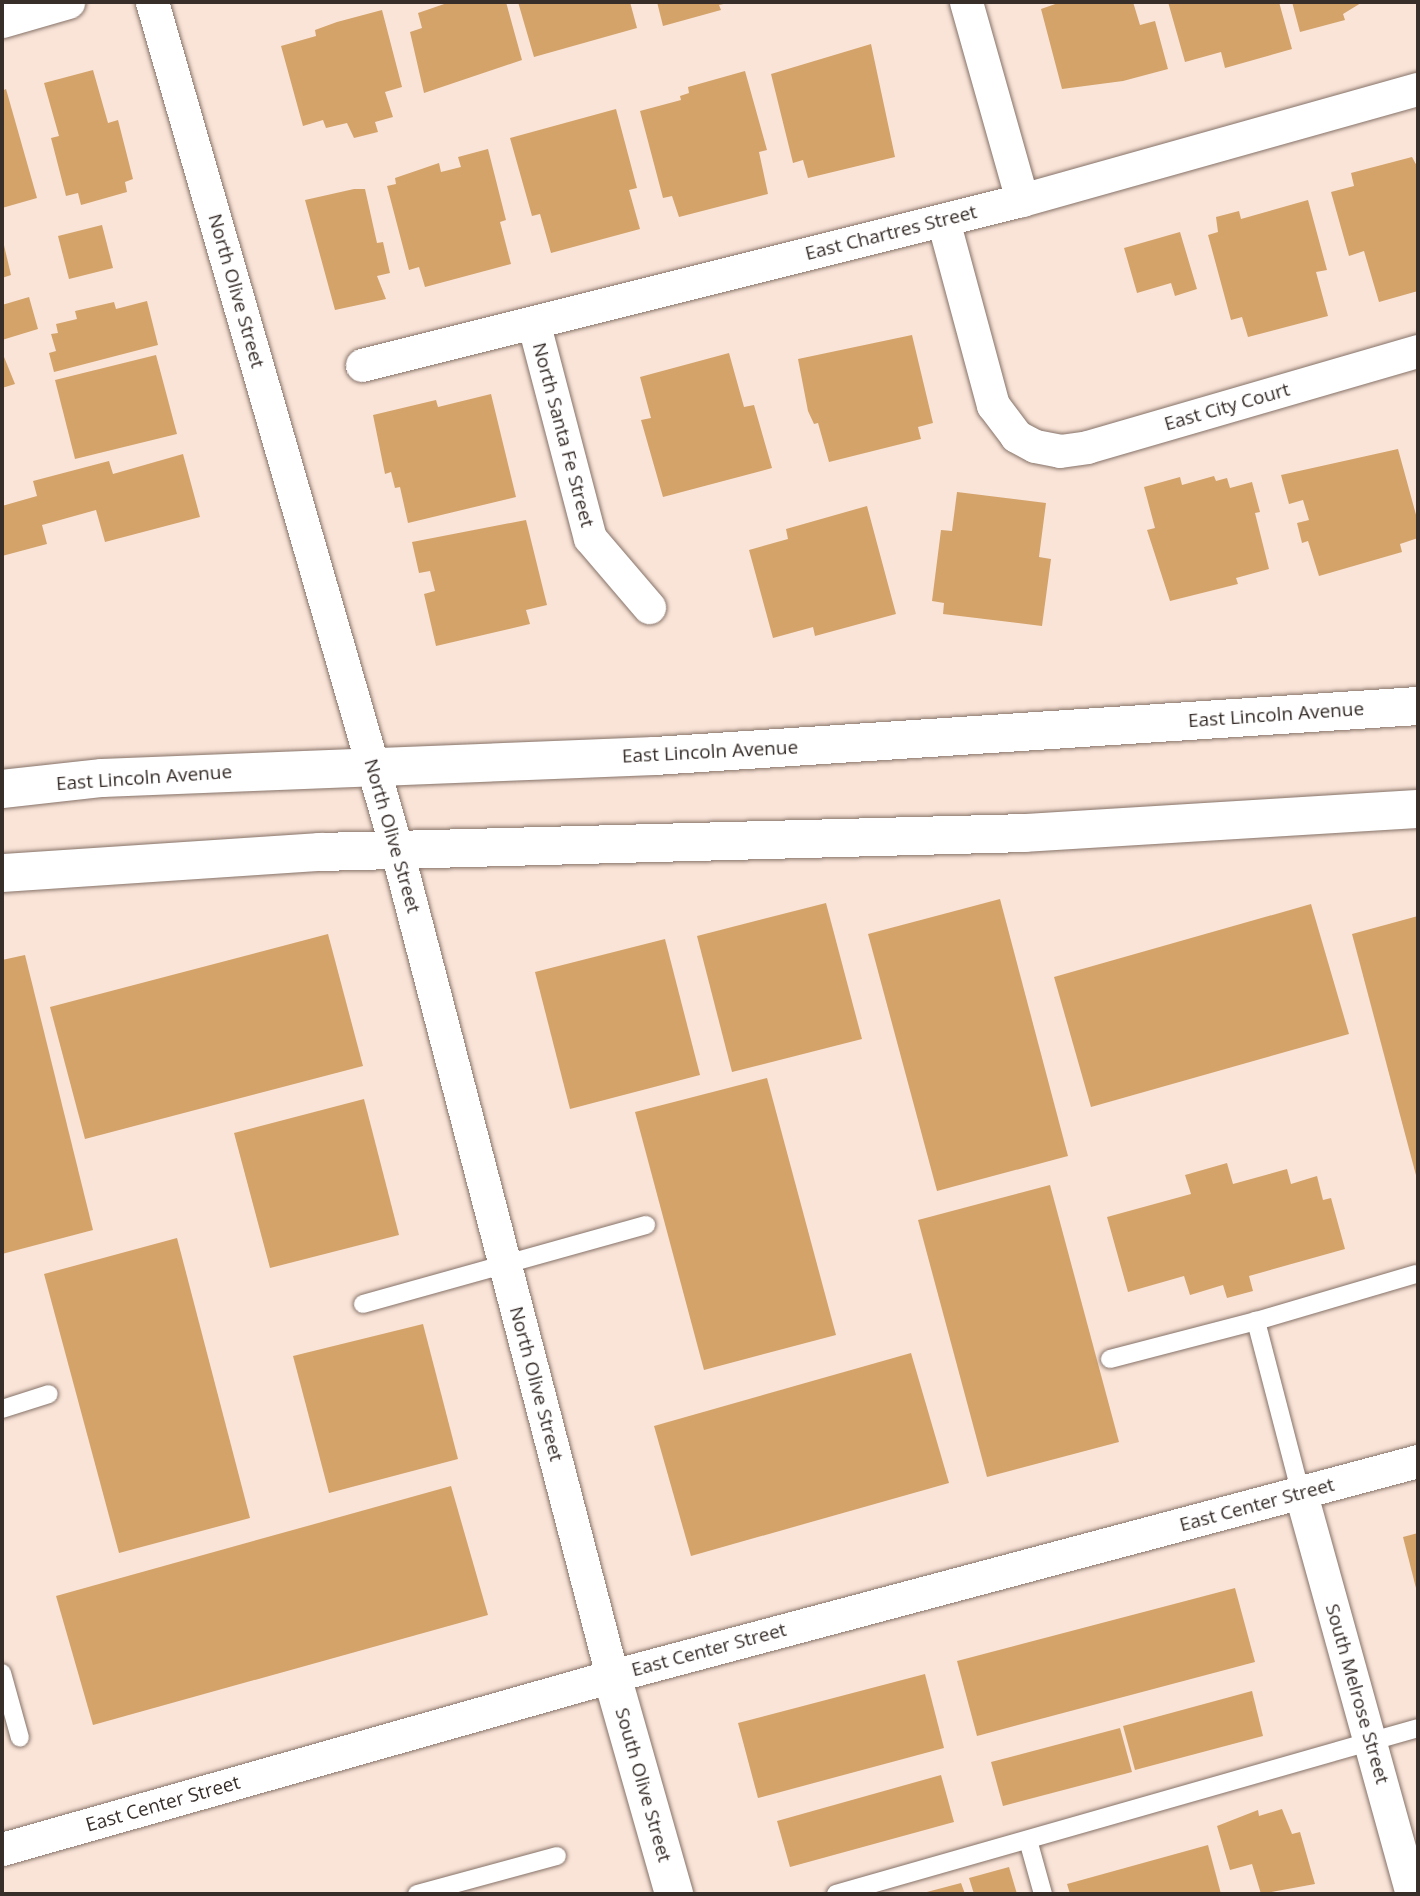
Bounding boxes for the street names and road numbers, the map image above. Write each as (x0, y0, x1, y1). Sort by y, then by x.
street label: East Chartres Street (803, 201, 979, 265)
street label: North Olive Street (203, 211, 269, 371)
street label: North Santa Fe Street (527, 340, 599, 530)
street label: East City Court (1162, 378, 1292, 436)
street label: East Lincoln Avenue (1187, 697, 1365, 733)
street label: East Lincoln Avenue (621, 736, 799, 768)
street label: North Olive Street (359, 756, 425, 916)
street label: East Lincoln Avenue (55, 760, 233, 796)
street label: North Olive Street (504, 1304, 568, 1464)
street label: East Center Street (1177, 1473, 1337, 1537)
street label: South Melrose Street (1320, 1601, 1394, 1787)
street label: East Center Street (629, 1618, 789, 1682)
street label: South Olive Street (610, 1705, 676, 1865)
street label: East Center Street (83, 1771, 243, 1837)

